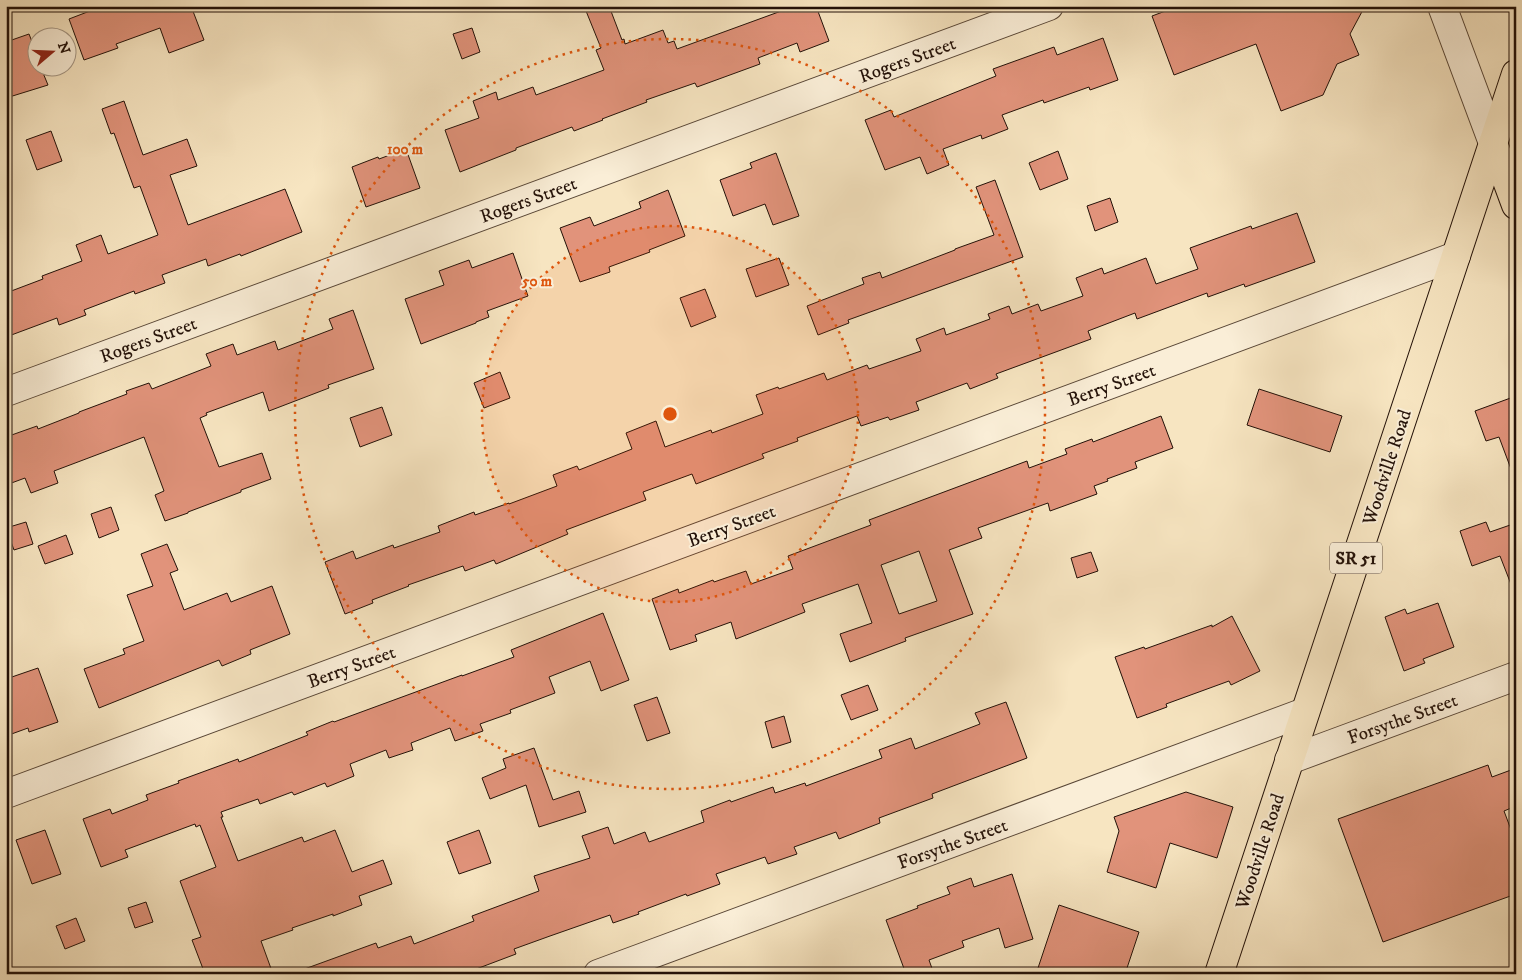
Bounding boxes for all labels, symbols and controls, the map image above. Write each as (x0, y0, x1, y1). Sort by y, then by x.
north arrow (28, 28, 78, 78)
street label: Rogers Street (856, 32, 959, 89)
text: N (53, 40, 74, 57)
text: 100 m (387, 140, 424, 159)
street label: Rogers Street (477, 172, 580, 229)
text: 50 m (521, 272, 553, 291)
street label: Rogers Street (97, 312, 200, 369)
street label: Berry Street (1064, 359, 1159, 412)
centre of rings (661, 405, 679, 423)
street label: Woodville Road (1358, 406, 1417, 529)
street label: Berry Street (684, 500, 779, 553)
road number: SR 51 (1330, 542, 1382, 574)
street label: Berry Street (304, 641, 399, 694)
street label: Forsythe Street (1344, 689, 1461, 750)
street label: Woodville Road (1231, 790, 1290, 913)
street label: Forsythe Street (894, 814, 1011, 875)

